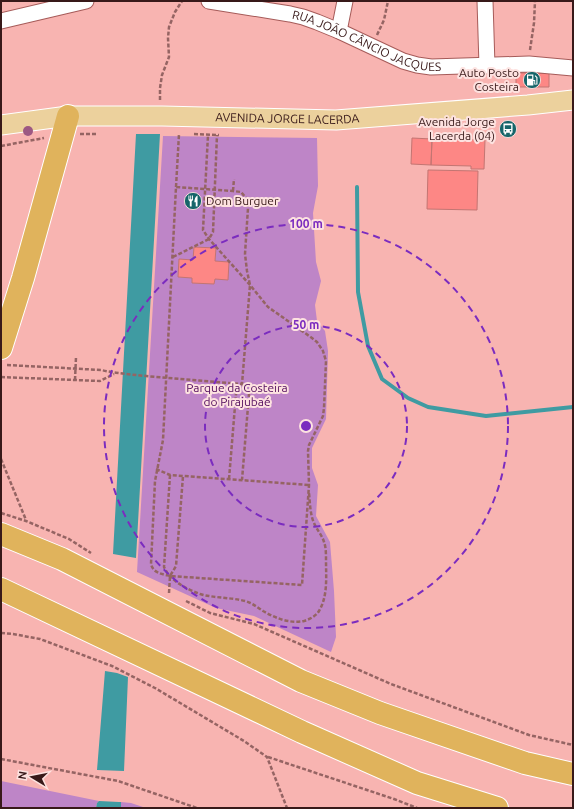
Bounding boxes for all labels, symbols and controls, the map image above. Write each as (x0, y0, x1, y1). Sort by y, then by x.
street label: RUA JOÃO CÂNCIO JACQUES (291, 8, 441, 73)
place label: Auto Posto Costeira (459, 66, 519, 93)
fuel station icon: Auto Posto Costeira (522, 70, 542, 90)
street label: AVENIDA JORGE LACERDA (215, 110, 360, 126)
place label: Avenida Jorge Lacerda (04) (418, 115, 495, 143)
bus stop icon: Avenida Jorge Lacerda (04) (498, 119, 518, 139)
restaurant icon: Dom Burguer (183, 191, 203, 211)
place label: Dom Burguer (206, 194, 279, 207)
text: 100 m (289, 217, 323, 230)
text: 50 m (293, 318, 319, 331)
park label: Parque da Costeira do Pirajubaé (186, 381, 288, 408)
centre of rings (299, 419, 313, 433)
north arrow (12, 757, 52, 797)
text: N (16, 770, 29, 780)

